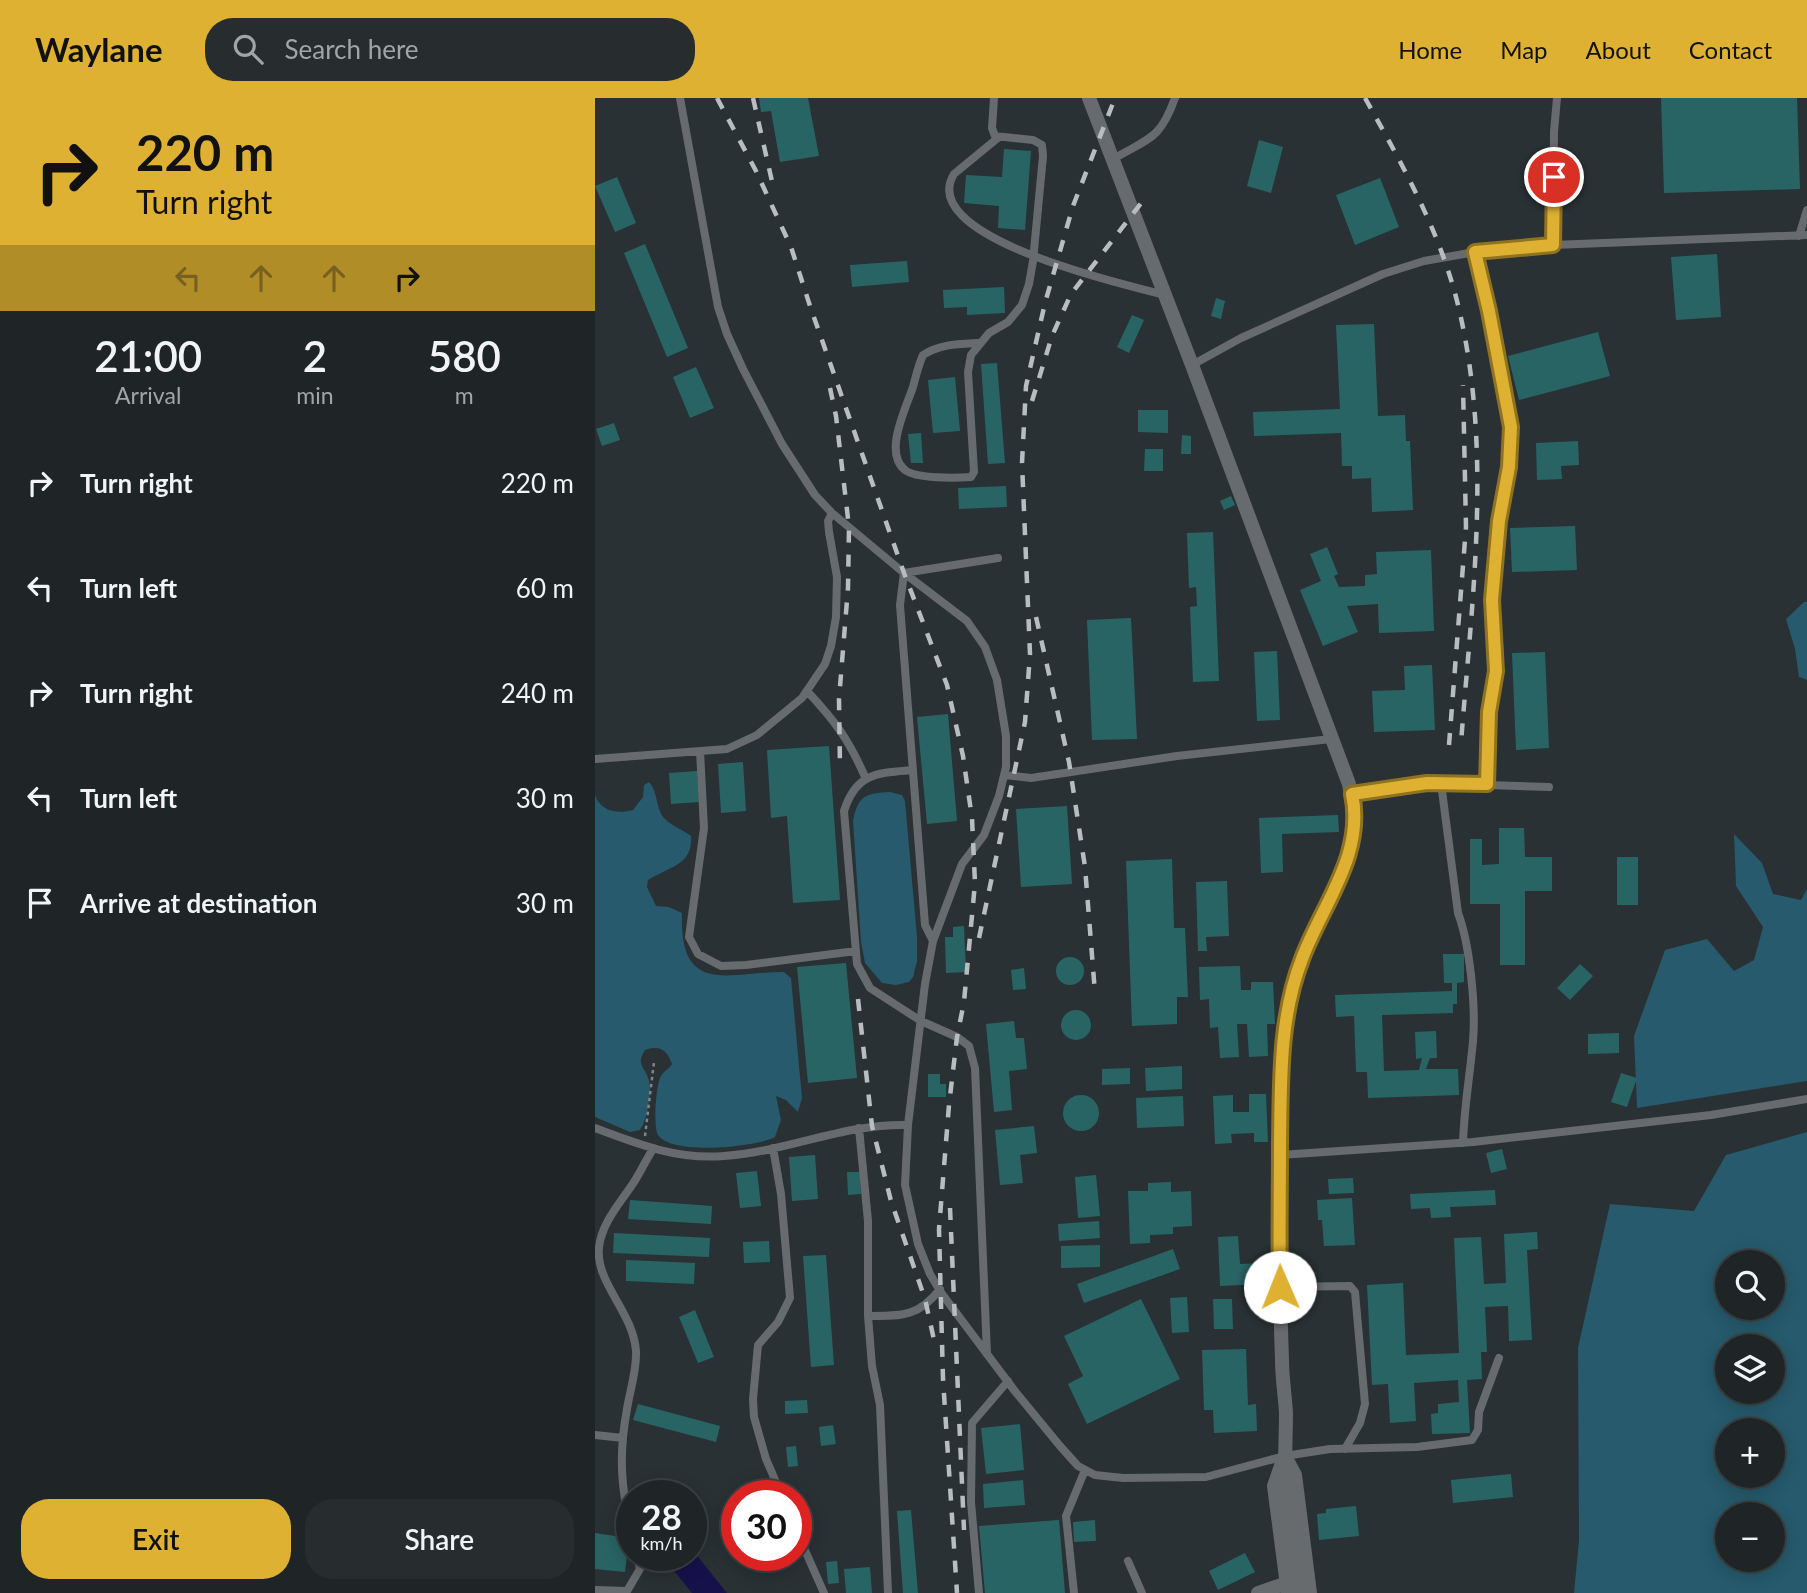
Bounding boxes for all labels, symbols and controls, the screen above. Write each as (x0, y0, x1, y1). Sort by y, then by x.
search box (205, 18, 695, 81)
text: Waylane (35, 29, 163, 69)
icon: search (229, 30, 267, 68)
text: Search here (285, 33, 419, 65)
text: Home (1398, 35, 1462, 64)
text: Map (1500, 35, 1548, 64)
text: About (1586, 35, 1651, 64)
text: Contact (1689, 35, 1772, 64)
text: 220 m (136, 123, 274, 181)
icon: right (21, 126, 112, 217)
pin (1524, 147, 1584, 207)
icon: arrive (1535, 158, 1573, 196)
text: Turn right (136, 182, 272, 221)
icon: left (169, 259, 207, 297)
icon: ahead (242, 259, 280, 297)
icon: ahead (315, 259, 353, 297)
icon: right (388, 259, 426, 297)
text: 21:00 (94, 331, 202, 381)
text: 2 (303, 331, 327, 381)
text: 580 (428, 331, 501, 381)
text: Arrival (115, 381, 181, 409)
text: min (296, 381, 334, 409)
text: m (455, 381, 474, 409)
icon: right (21, 464, 59, 502)
text: Turn right (80, 467, 193, 499)
text: 220 m (501, 467, 574, 499)
icon: left (21, 569, 59, 607)
text: Turn left (80, 572, 177, 604)
text: 60 m (516, 572, 574, 604)
icon: right (21, 674, 59, 712)
text: Turn right (80, 677, 193, 709)
text: 240 m (501, 677, 574, 709)
icon: left (21, 779, 59, 817)
text: Turn left (80, 782, 177, 814)
text: 30 m (516, 782, 574, 814)
icon: arrive (21, 884, 59, 922)
text: Arrive at destination (80, 887, 317, 919)
text: 30 m (516, 887, 574, 919)
position arrow (1243, 1250, 1317, 1324)
map controls (1715, 1250, 1785, 1572)
button: search (1715, 1250, 1785, 1320)
button: layers (1715, 1334, 1785, 1404)
button: + (1715, 1418, 1785, 1488)
speed limit sign: 30 (721, 1480, 812, 1571)
text: 28 (641, 1495, 682, 1537)
button: Exit (21, 1499, 291, 1579)
button: Share (305, 1499, 574, 1579)
button: − (1715, 1502, 1785, 1572)
text: km/h (640, 1532, 683, 1554)

